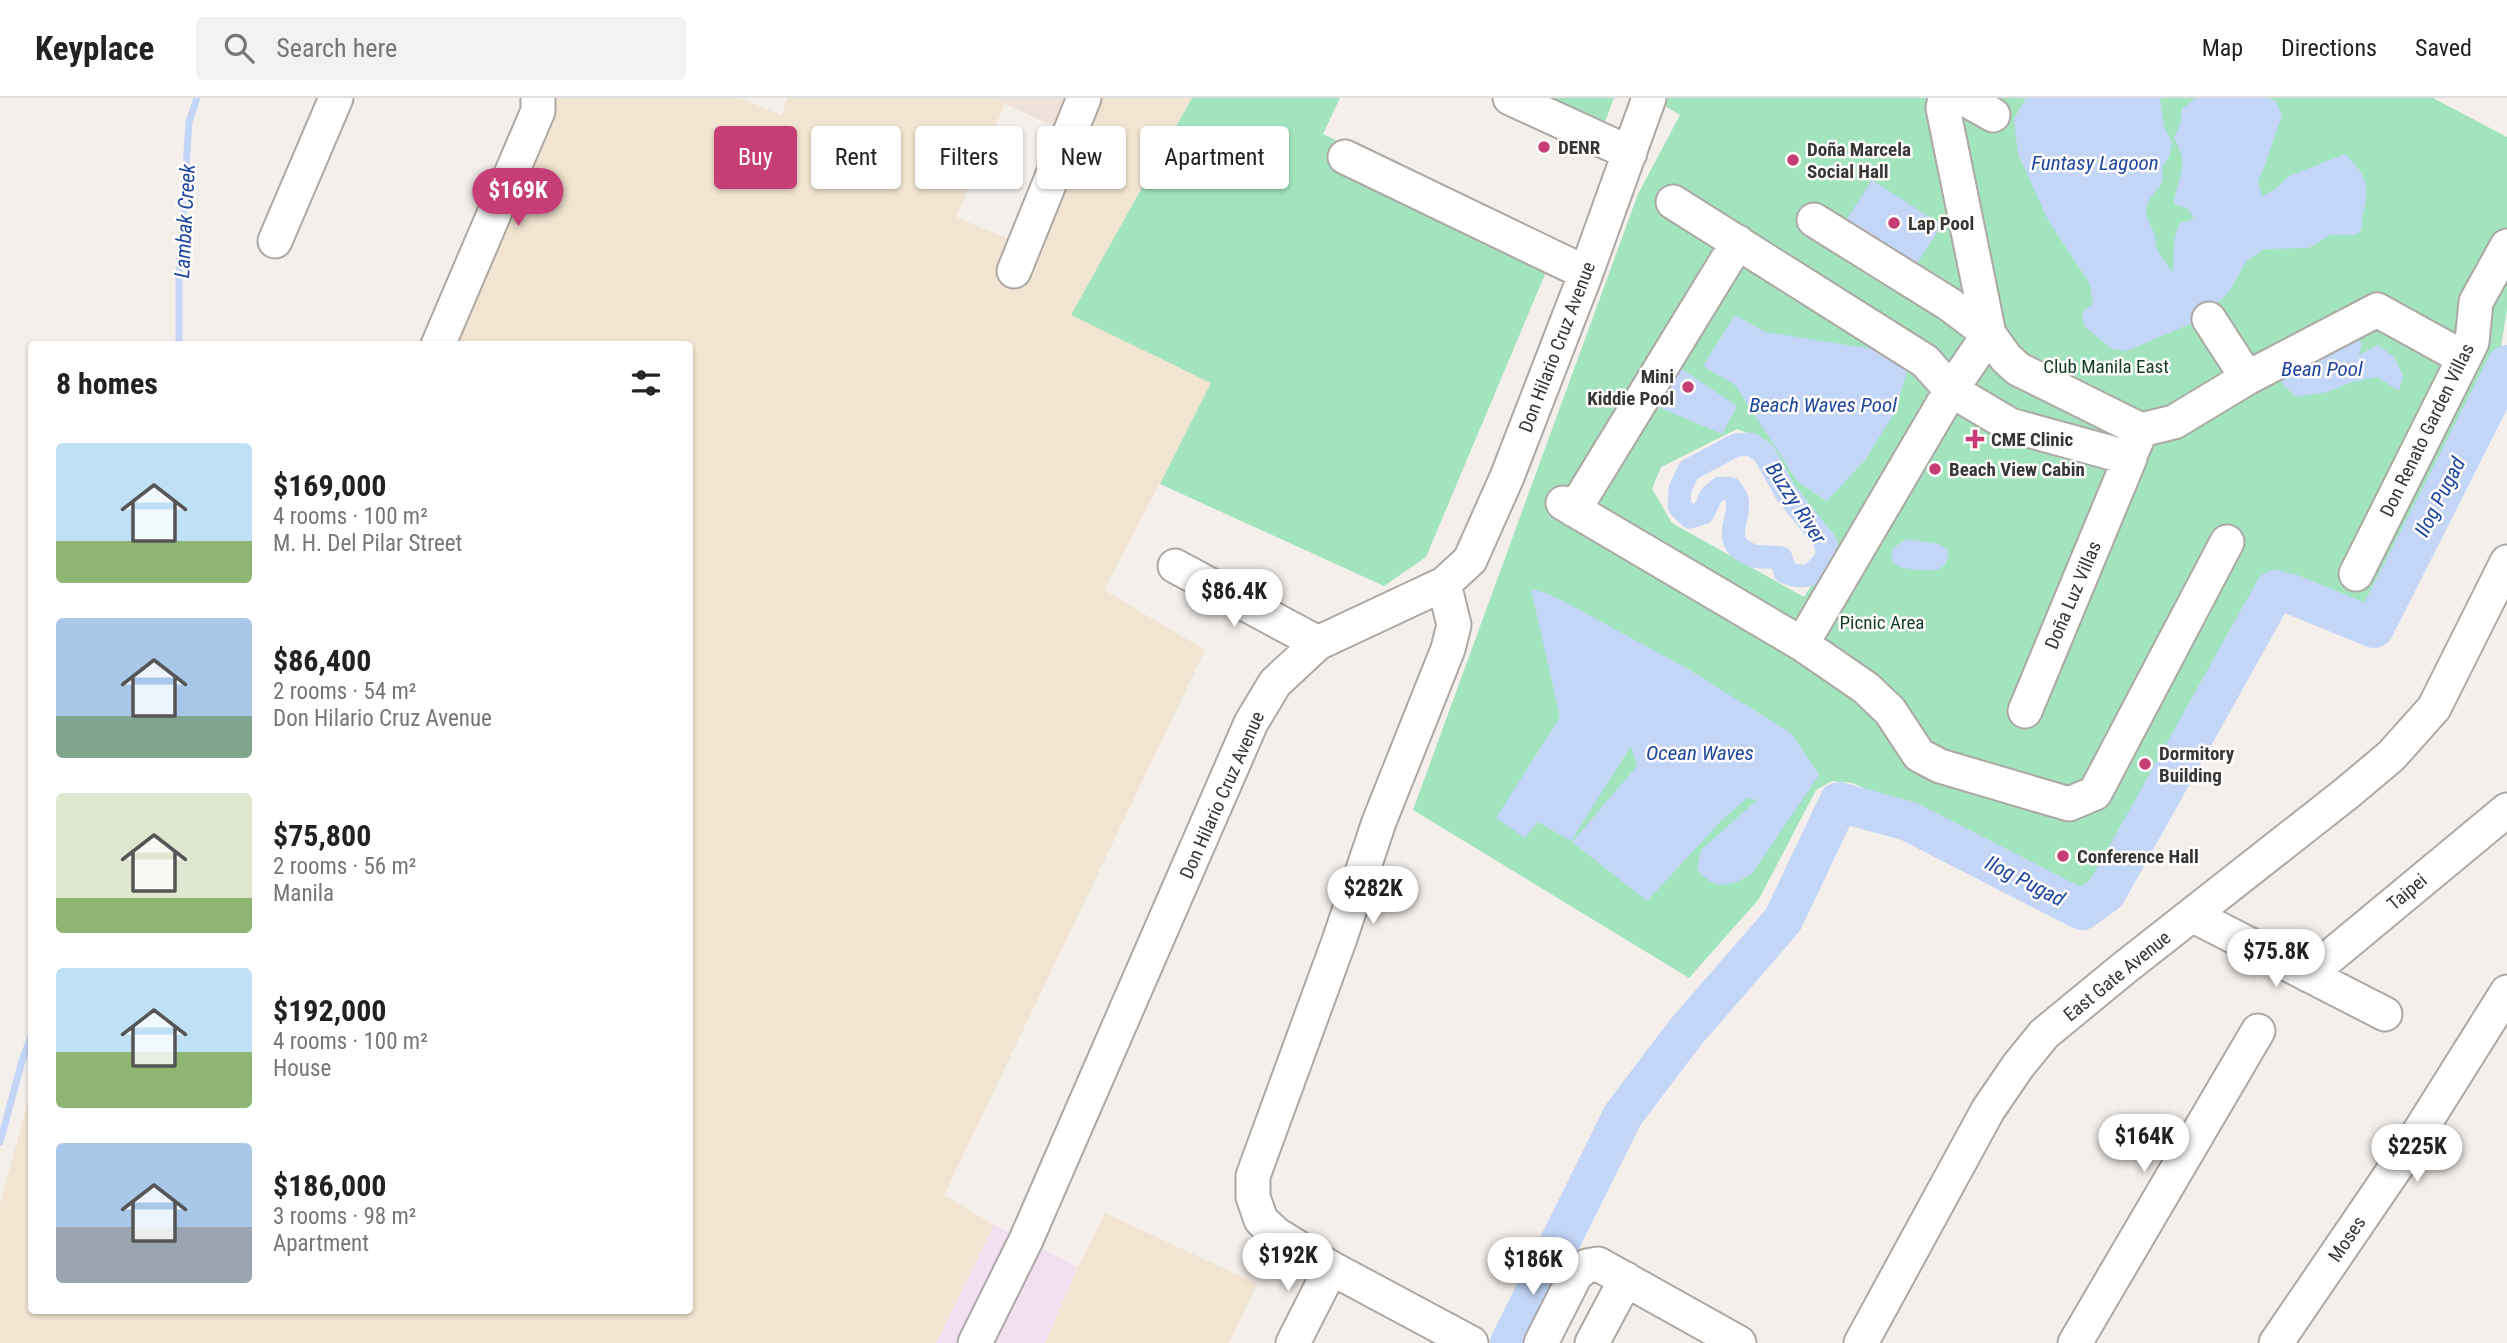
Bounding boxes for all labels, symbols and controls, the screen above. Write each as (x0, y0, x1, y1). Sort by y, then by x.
search box (196, 17, 686, 80)
text: Keyplace (35, 29, 154, 68)
icon: search (220, 29, 258, 67)
text: Search here (276, 33, 397, 63)
text: Map (2202, 34, 2243, 62)
text: Directions (2281, 34, 2377, 62)
text: Saved (2415, 34, 2472, 62)
chip: Buy (714, 126, 797, 189)
chip: Rent (811, 126, 901, 189)
chip: Filters (915, 126, 1023, 189)
chip: New (1037, 126, 1126, 189)
chip: Apartment (1140, 126, 1289, 189)
place label: DENR (1558, 136, 1601, 159)
place label: Doña Marcela Social Hall (1807, 138, 1911, 183)
marker: DENR (1536, 139, 1552, 155)
water label: Funtasy Lagoon (2031, 151, 2159, 175)
marker: Doña Marcela Social Hall (1785, 152, 1801, 168)
water label: Lambak Creek (170, 162, 200, 279)
pin: $169K (469, 169, 567, 228)
text: $169K (488, 177, 548, 204)
place label: Lap Pool (1908, 212, 1974, 235)
marker: Lap Pool (1886, 215, 1902, 231)
street label: Don Hilario Cruz Avenue (1514, 258, 1600, 435)
street label: Don Renato Garden Villas (2375, 340, 2479, 520)
park label: Club Manila East (2043, 355, 2169, 378)
water label: Bean Pool (2281, 357, 2363, 381)
icon: filters (627, 364, 665, 402)
place label: Mini Kiddie Pool (1587, 365, 1674, 410)
text: 8 homes (56, 366, 158, 401)
marker: Mini Kiddie Pool (1680, 379, 1696, 395)
water label: Beach Waves Pool (1749, 393, 1897, 417)
place label: CME Clinic (1991, 428, 2073, 451)
marker: CME Clinic (1965, 429, 1985, 449)
water label: Ilog Pugad (2410, 453, 2471, 541)
water label: Buzzy River (1761, 458, 1832, 549)
place label: Beach View Cabin (1949, 458, 2085, 481)
marker: Beach View Cabin (1927, 461, 1943, 477)
text: $169,000 (273, 468, 386, 503)
icon: home (112, 471, 196, 555)
text: 4 rooms · 100 m² (273, 503, 428, 530)
text: M. H. Del Pilar Street (273, 530, 462, 557)
street label: Doña Luz Villas (2040, 538, 2106, 652)
pin: $86.4K (1177, 570, 1291, 629)
text: $86.4K (1201, 578, 1267, 605)
park label: Picnic Area (1840, 611, 1924, 634)
text: $86,400 (273, 643, 371, 678)
icon: home (112, 646, 196, 730)
text: 2 rooms · 54 m² (273, 678, 416, 705)
text: Don Hilario Cruz Avenue (273, 705, 492, 732)
street label: Don Hilario Cruz Avenue (1175, 708, 1269, 882)
water label: Ocean Waves (1646, 741, 1754, 765)
place label: Dormitory Building (2159, 742, 2235, 787)
marker: Dormitory Building (2137, 756, 2153, 772)
text: $75,800 (273, 818, 371, 853)
icon: home (112, 821, 196, 905)
place label: Conference Hall (2077, 845, 2199, 868)
marker: Conference Hall (2055, 848, 2071, 864)
water label: Ilog Pugad (1981, 851, 2069, 912)
text: 2 rooms · 56 m² (273, 853, 416, 880)
pin: $282K (1324, 866, 1422, 926)
street label: Taipei (2382, 869, 2432, 915)
text: $282K (1343, 875, 1403, 902)
text: Manila (273, 880, 334, 907)
street label: East Gate Avenue (2059, 926, 2175, 1026)
pin: $75.8K (2219, 930, 2333, 989)
text: $75.8K (2243, 938, 2309, 965)
text: $192,000 (273, 993, 386, 1028)
icon: home (112, 996, 196, 1080)
text: 4 rooms · 100 m² (273, 1028, 428, 1055)
text: House (273, 1055, 331, 1082)
pin: $164K (2095, 1114, 2193, 1174)
text: $164K (2114, 1123, 2174, 1150)
pin: $225K (2368, 1124, 2466, 1184)
text: $225K (2387, 1133, 2447, 1160)
text: $186,000 (273, 1168, 386, 1203)
icon: home (112, 1171, 196, 1255)
text: 3 rooms · 98 m² (273, 1203, 416, 1230)
street label: Moses (2323, 1212, 2371, 1266)
text: Apartment (273, 1230, 369, 1257)
pin: $192K (1239, 1234, 1337, 1293)
pin: $186K (1484, 1238, 1582, 1297)
text: $192K (1258, 1242, 1318, 1269)
text: $186K (1503, 1246, 1563, 1273)

